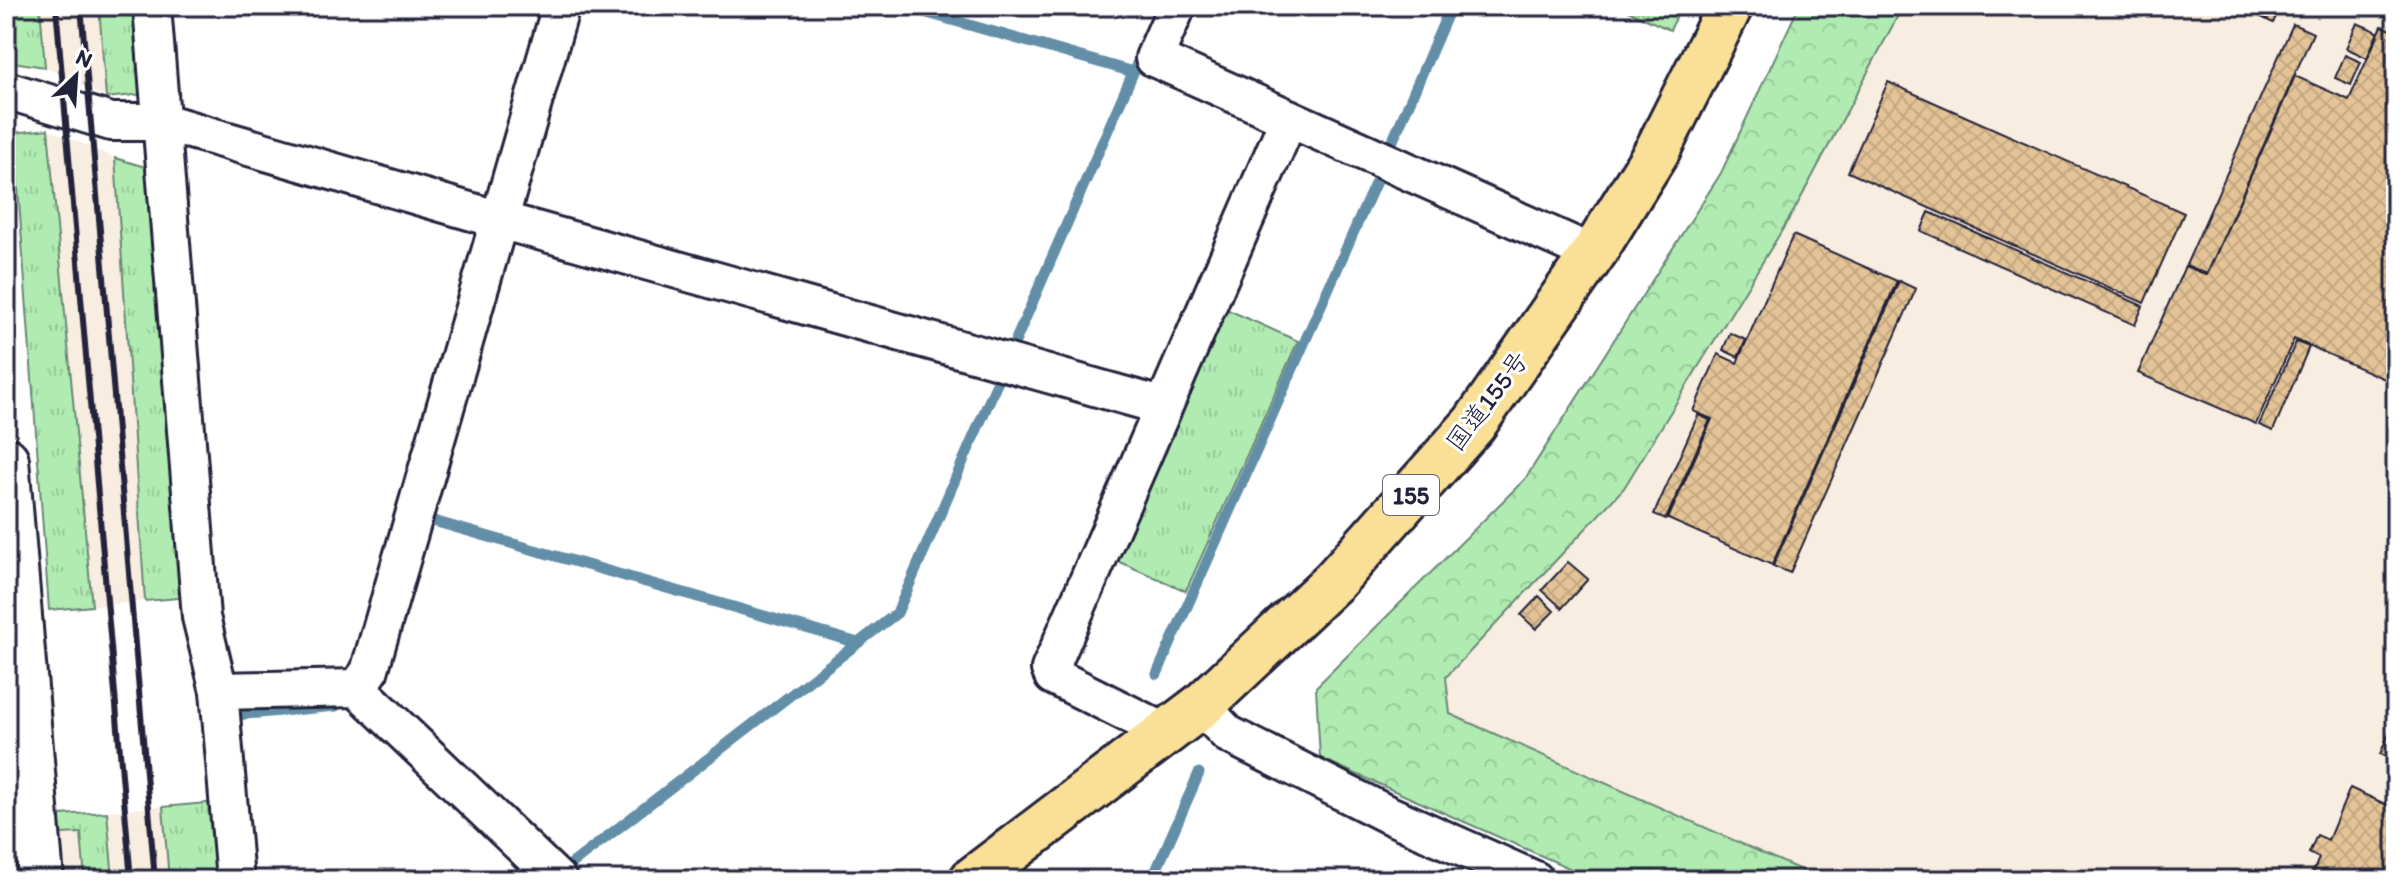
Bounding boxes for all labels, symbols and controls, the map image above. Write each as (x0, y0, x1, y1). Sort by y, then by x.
north arrow (36, 36, 116, 116)
text: N (72, 43, 97, 74)
street label: 国道155号 (1439, 345, 1535, 457)
road number: 155 (1383, 475, 1439, 515)

